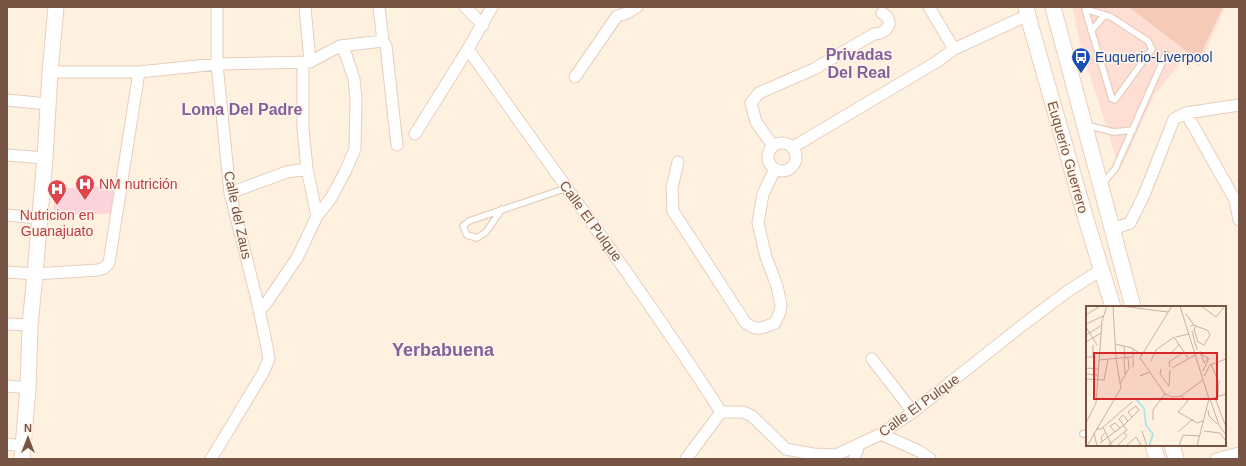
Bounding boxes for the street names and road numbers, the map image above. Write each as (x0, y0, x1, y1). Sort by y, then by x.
street label: Euquerio Guerrero (1044, 99, 1092, 215)
street label: Calle del Zaus (221, 170, 255, 260)
street label: Calle El Pulque (556, 178, 626, 265)
street label: Calle El Pulque (876, 370, 963, 440)

